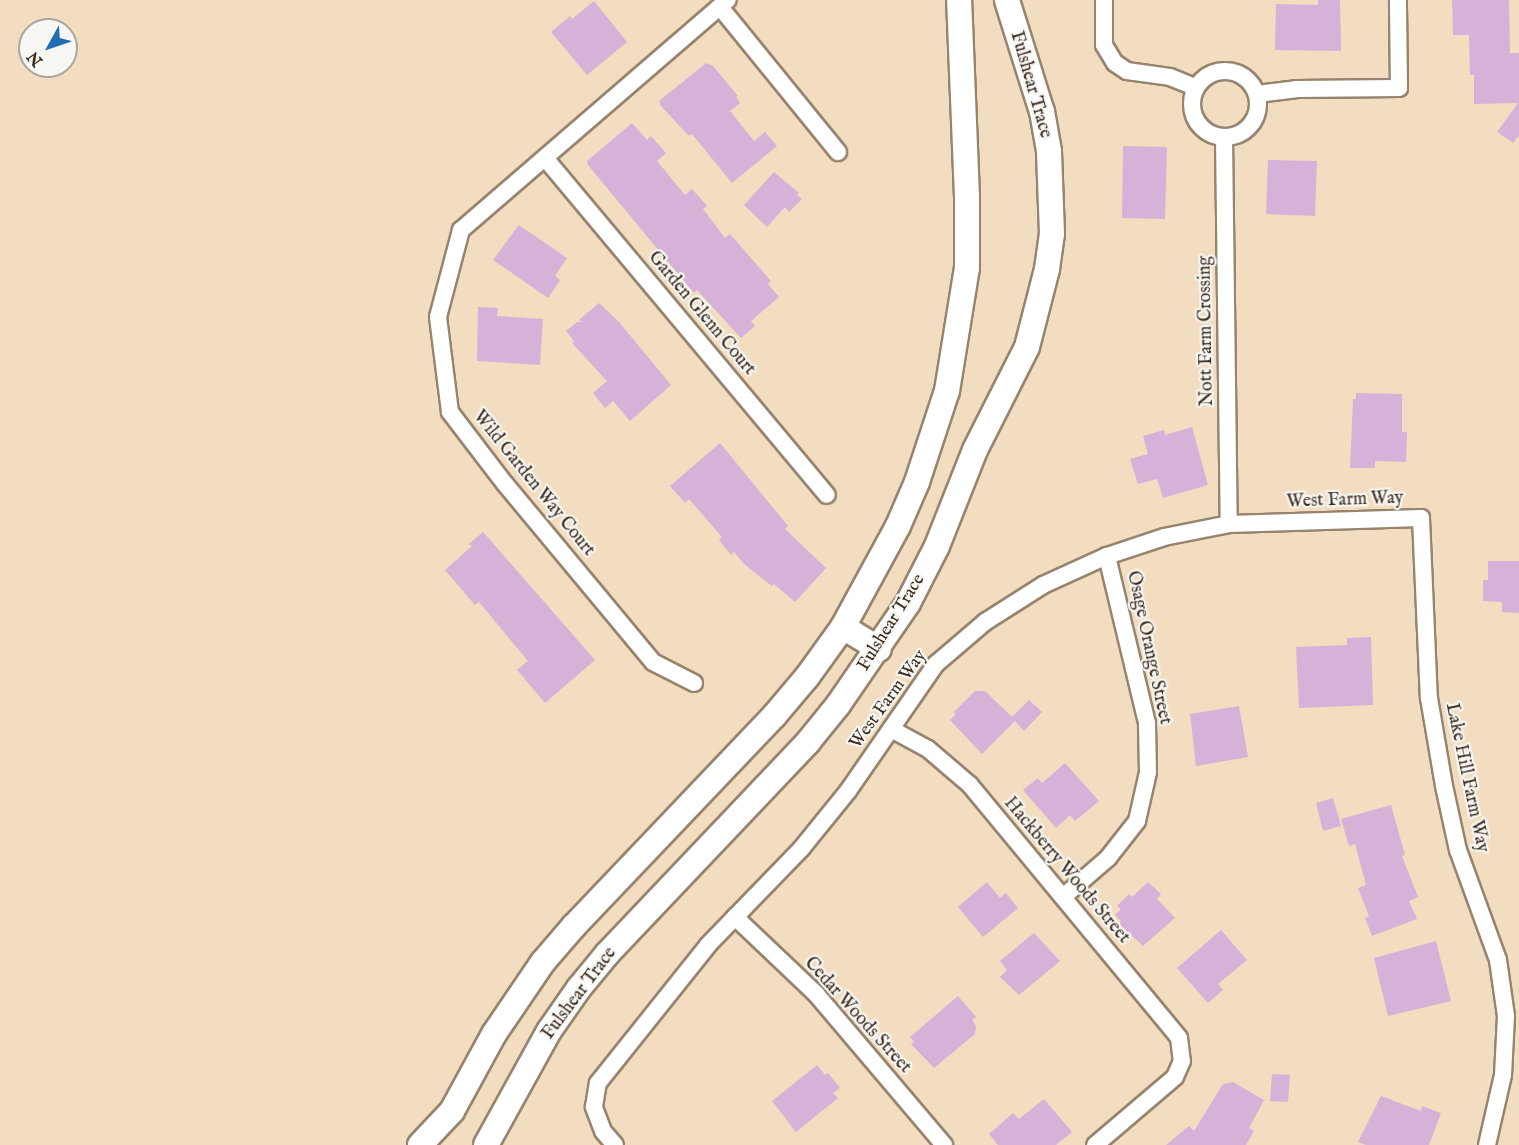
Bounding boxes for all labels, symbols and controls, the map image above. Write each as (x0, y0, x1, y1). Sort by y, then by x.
north arrow (18, 18, 78, 78)
street label: Fulshear Trace (1004, 29, 1056, 141)
text: N (24, 47, 48, 70)
street label: Garden Glenn Court (643, 248, 759, 380)
street label: Nott Farm Crossing (1195, 256, 1219, 406)
street label: Wild Garden Way Court (467, 407, 599, 561)
street label: West Farm Way (1286, 488, 1404, 514)
street label: Osage Orange Street (1121, 569, 1175, 727)
street label: Fulshear Trace (854, 571, 930, 675)
street label: West Farm Way (846, 646, 932, 754)
street label: Lake Hill Farm Way (1440, 701, 1492, 855)
street label: Hackberry Woods Street (998, 793, 1134, 949)
street label: Fulshear Trace (538, 944, 622, 1044)
street label: Cedar Woods Street (799, 953, 915, 1079)

